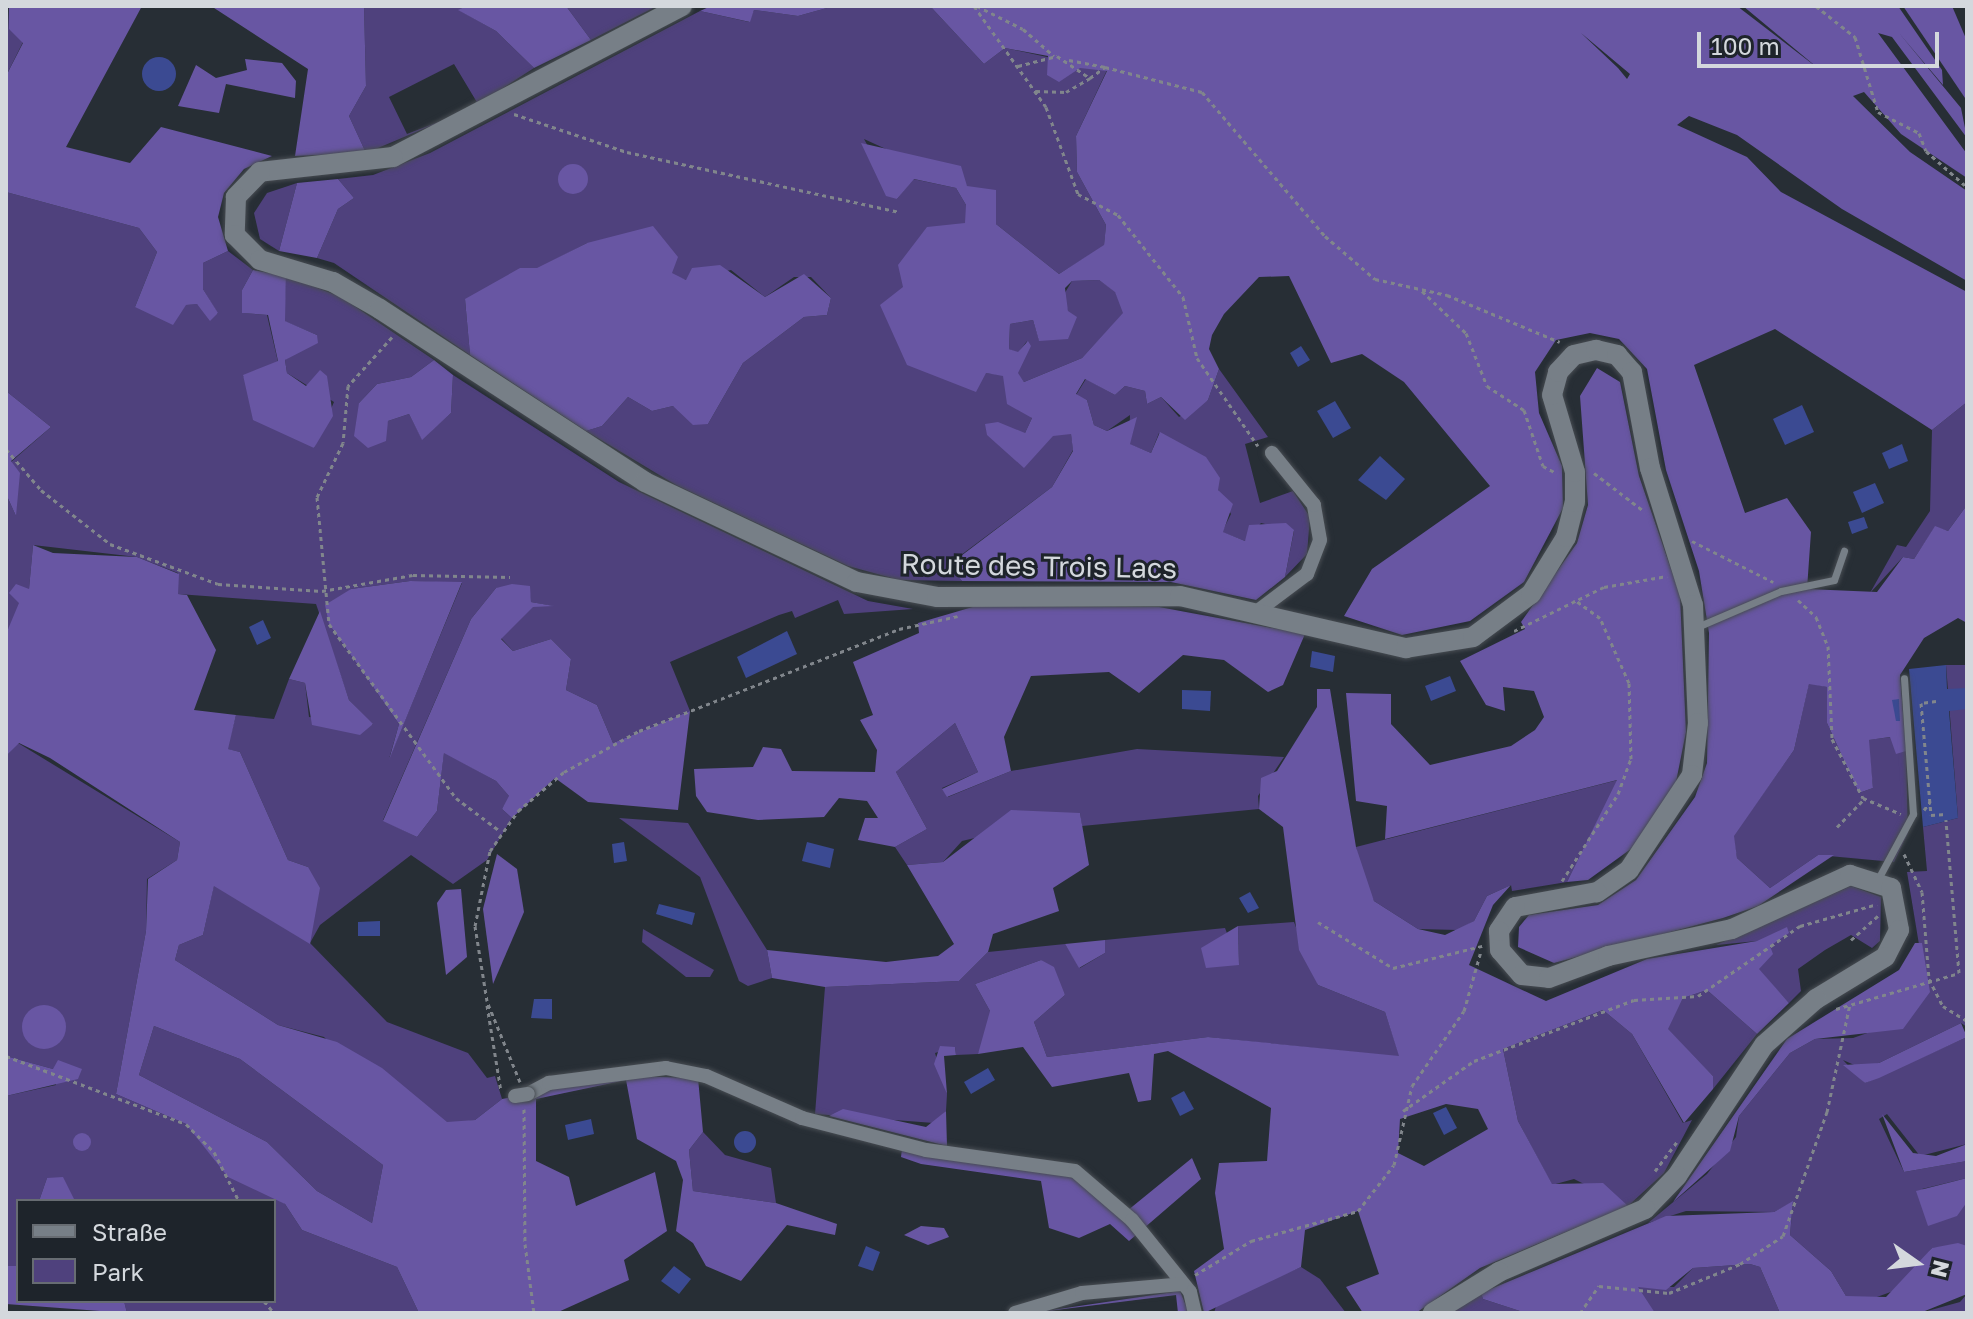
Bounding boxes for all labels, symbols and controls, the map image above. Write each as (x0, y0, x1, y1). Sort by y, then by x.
scale bar (1701, 16, 1943, 66)
text: 100 m (1711, 31, 1780, 60)
street label: Route des Trois Lacs (901, 547, 1177, 585)
legend (16, 1199, 276, 1303)
text: Straße (92, 1217, 167, 1246)
north arrow (1877, 1223, 1957, 1303)
text: Park (92, 1257, 144, 1286)
text: N (1926, 1258, 1956, 1280)

